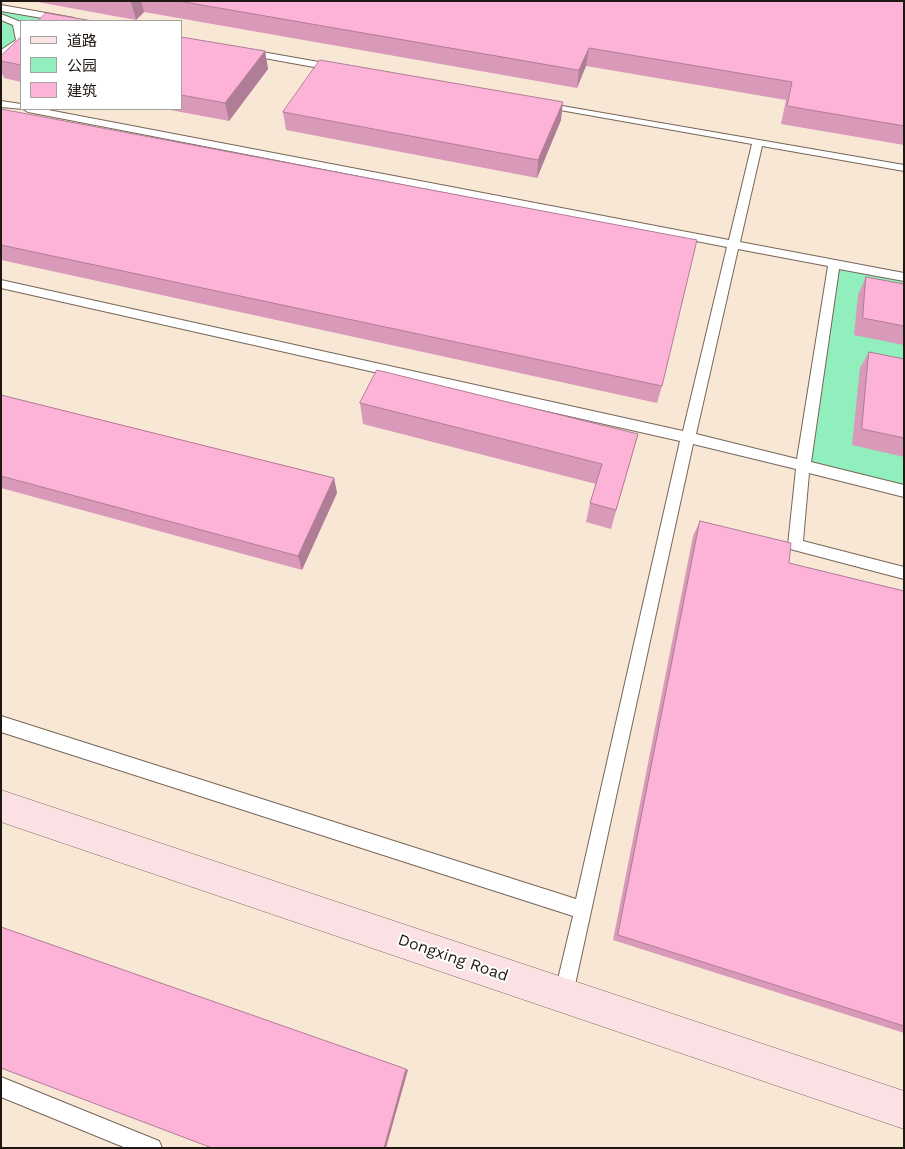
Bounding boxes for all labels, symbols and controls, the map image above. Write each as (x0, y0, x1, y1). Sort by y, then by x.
legend (20, 20, 182, 110)
text: 道路 (67, 32, 97, 50)
text: 公园 (67, 57, 97, 75)
text: 建筑 (67, 82, 97, 100)
street label: Dongxing Road (395, 930, 511, 986)

